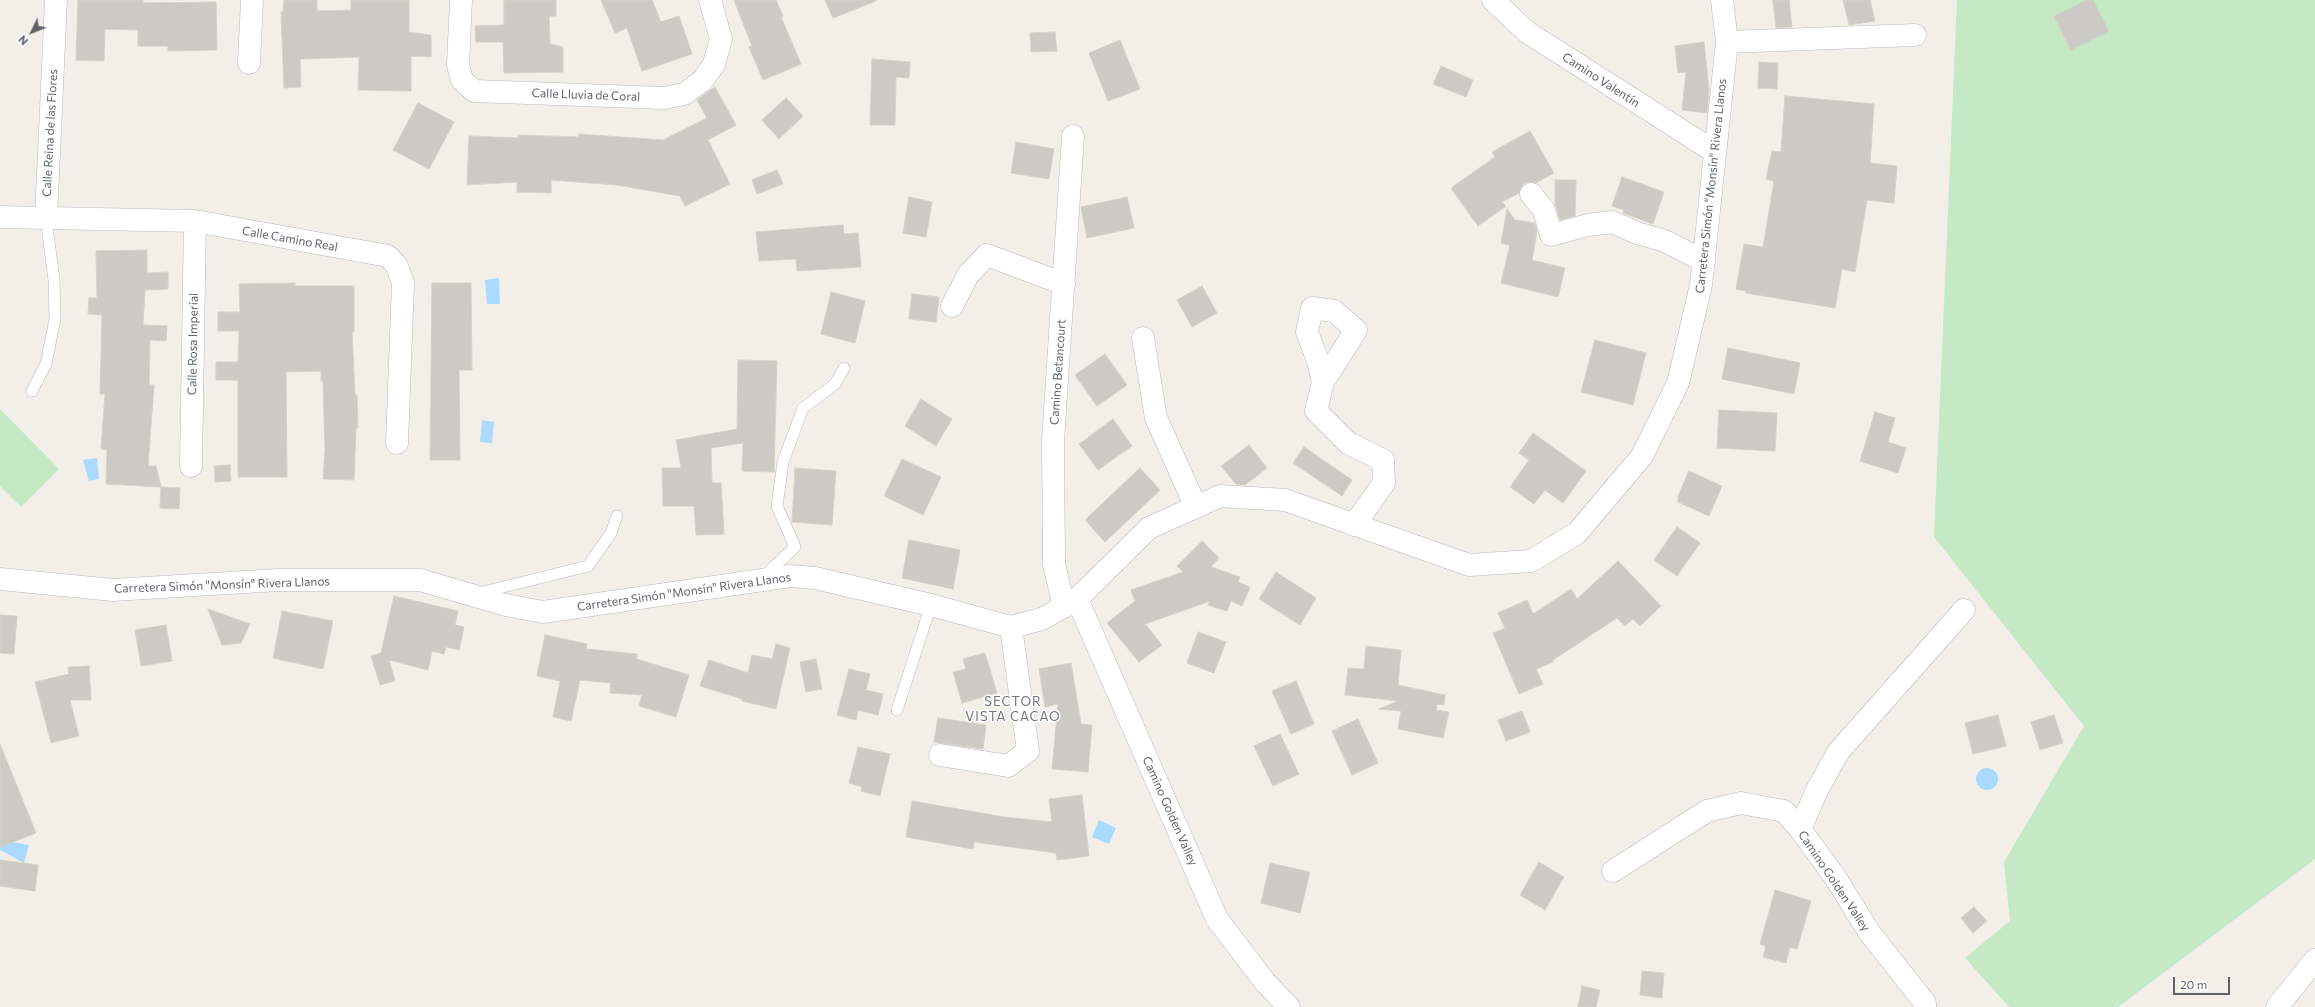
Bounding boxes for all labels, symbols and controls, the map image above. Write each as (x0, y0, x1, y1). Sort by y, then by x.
north arrow (12, 12, 52, 52)
text: N (15, 33, 30, 48)
street label: Camino Valentín (1560, 50, 1642, 110)
street label: Calle Reina de las Flores (39, 69, 61, 197)
street label: Carretera Simón "Monsín" Rivera Llanos (1693, 78, 1729, 294)
street label: Calle Lluvia de Coral (531, 86, 641, 104)
street label: Calle Camino Real (241, 223, 339, 255)
street label: Calle Rosa Imperial (185, 293, 201, 395)
street label: Camino Betancourt (1047, 319, 1069, 425)
street label: Carretera Simón "Monsín" Rivera Llanos (576, 570, 792, 614)
street label: Carretera Simón "Monsín" Rivera Llanos (114, 574, 330, 596)
district label: SECTOR VISTA CACAO (965, 694, 1061, 725)
street label: Camino Golden Valley (1139, 754, 1201, 868)
street label: Camino Golden Valley (1795, 828, 1873, 934)
scale bar (2175, 969, 2232, 995)
text: 20 m (2180, 977, 2207, 991)

